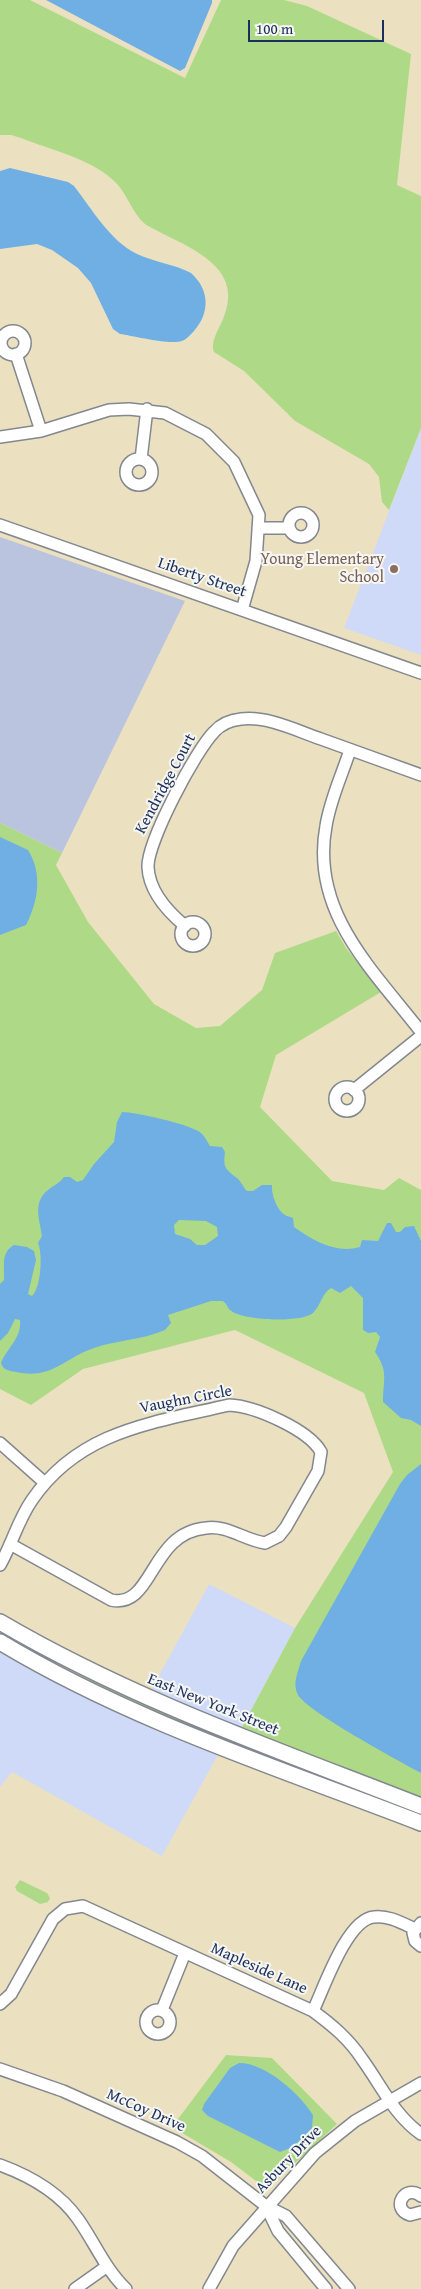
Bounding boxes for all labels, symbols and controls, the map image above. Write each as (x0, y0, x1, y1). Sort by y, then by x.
scale bar (251, 10, 387, 42)
text: 100 m (256, 18, 293, 39)
place label: Young Elementary School (261, 550, 384, 588)
street label: Liberty Street (155, 554, 249, 602)
marker: Young Elementary School (388, 563, 400, 575)
street label: Kendridge Court (131, 731, 201, 837)
street label: Vaughn Circle (138, 1382, 234, 1418)
street label: East New York Street (145, 1670, 281, 1740)
street label: Mapleside Lane (208, 1939, 310, 1999)
street label: McCoy Drive (104, 2085, 188, 2137)
street label: Asbury Drive (252, 2122, 326, 2198)

